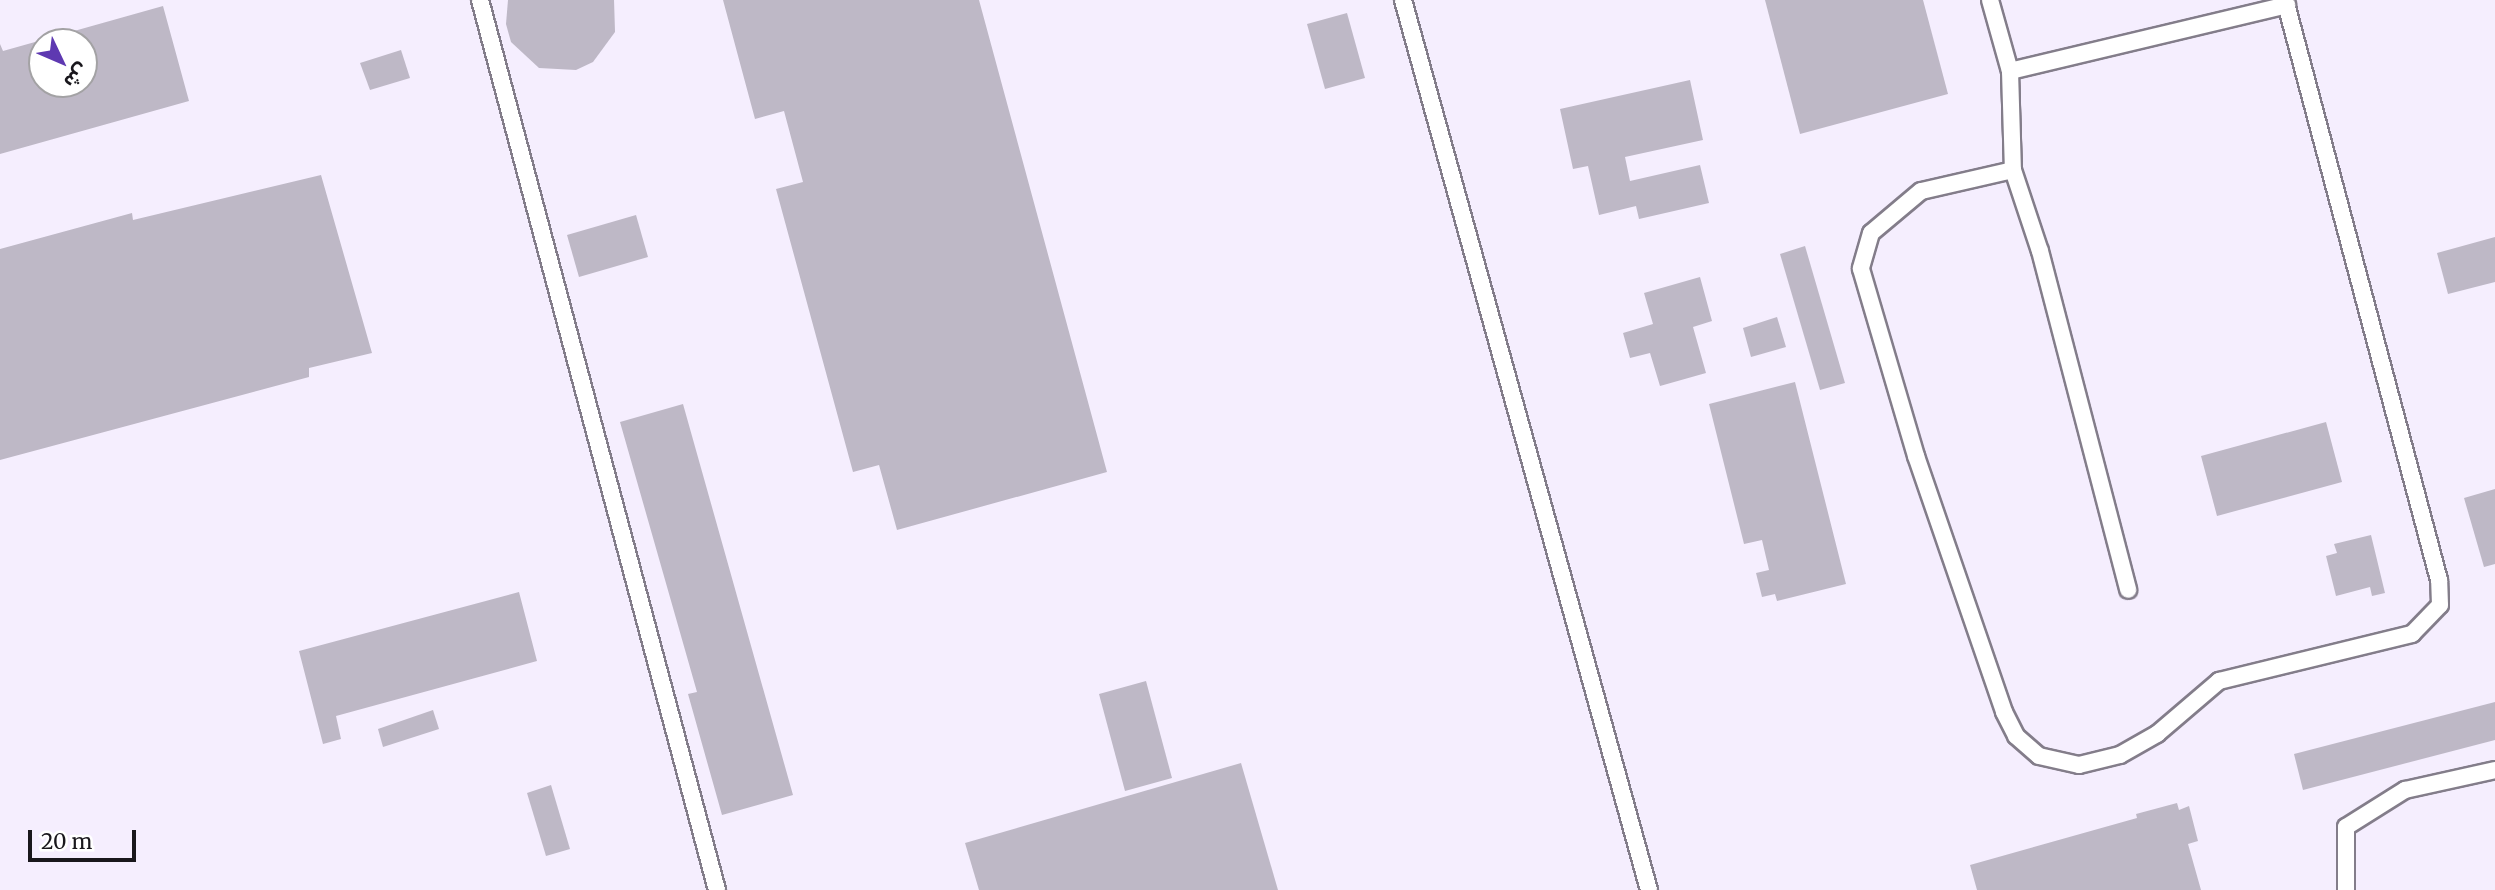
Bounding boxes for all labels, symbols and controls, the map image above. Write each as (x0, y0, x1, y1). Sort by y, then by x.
north arrow (28, 28, 98, 98)
text: ش (59, 58, 94, 94)
scale bar (32, 816, 140, 860)
text: 20 m (41, 828, 92, 855)

